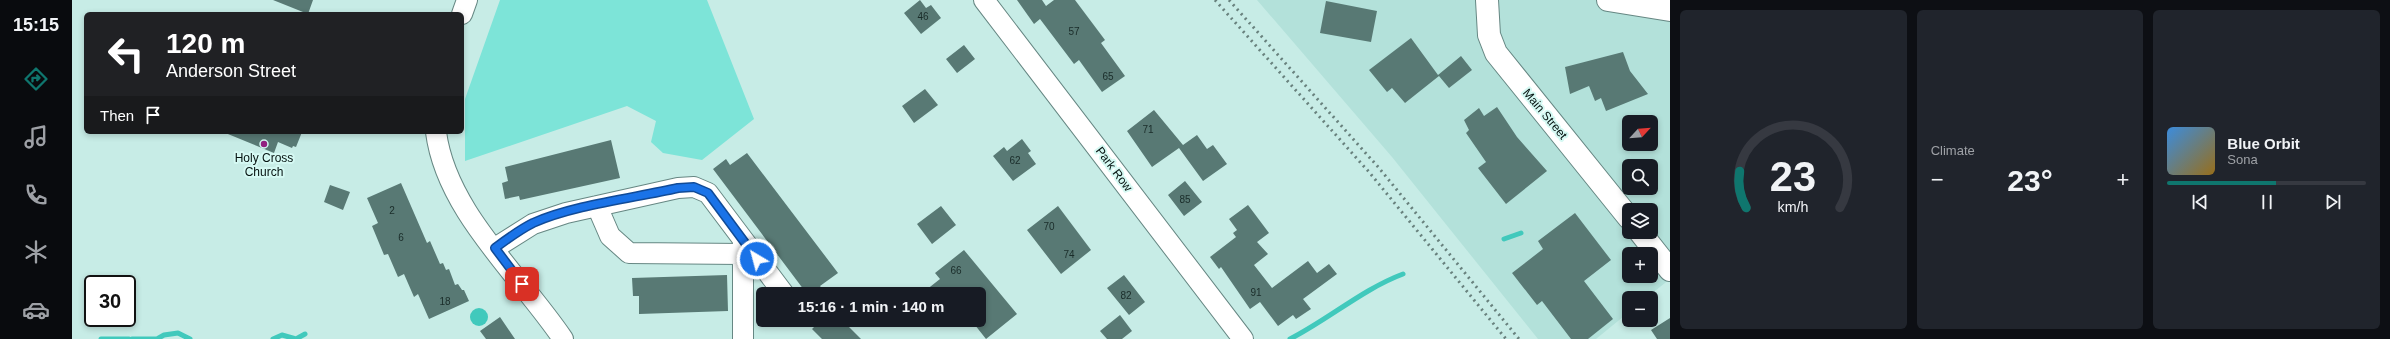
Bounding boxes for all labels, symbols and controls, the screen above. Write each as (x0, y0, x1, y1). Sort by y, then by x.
house number: 46 (917, 11, 929, 22)
text: 15:15 (13, 15, 59, 35)
house number: 57 (1068, 26, 1080, 37)
icon: left (100, 28, 152, 80)
text: 120 m (166, 28, 245, 59)
text: Anderson Street (166, 61, 296, 81)
icon: directions (22, 65, 50, 93)
house number: 65 (1102, 71, 1114, 82)
street label: Main Street (1520, 86, 1571, 143)
icon: arrive (142, 104, 164, 126)
text: Then (100, 107, 134, 124)
north arrow (1622, 115, 1658, 151)
map controls (1622, 115, 1658, 327)
icon: music (22, 123, 50, 151)
house number: 71 (1142, 124, 1154, 135)
text: Blue Orbit (2227, 135, 2300, 152)
marker: Holy Cross Church (259, 139, 269, 149)
text: Climate (1931, 143, 1975, 158)
street label: Park Row (1093, 144, 1135, 194)
place label: Holy Cross Church (235, 151, 293, 179)
text: 23 (1770, 152, 1816, 199)
text: Sona (2227, 152, 2258, 167)
house number: 62 (1009, 155, 1021, 166)
button: search (1622, 159, 1658, 195)
text: 23° (2007, 164, 2053, 197)
text: − (1931, 167, 1944, 192)
text: + (2116, 167, 2129, 192)
icon: phone (22, 181, 50, 209)
icon: previous (2189, 191, 2211, 213)
icon: pause (2256, 191, 2278, 213)
icon: next (2322, 191, 2344, 213)
house number: 85 (1179, 194, 1191, 205)
text: km/h (1778, 198, 1809, 214)
button: layers (1622, 203, 1658, 239)
house number: 2 (389, 205, 395, 216)
house number: 70 (1043, 221, 1055, 232)
house number: 6 (398, 232, 404, 243)
icon: climate (22, 238, 50, 266)
position arrow (736, 238, 778, 280)
button: + (1622, 247, 1658, 283)
house number: 74 (1063, 249, 1075, 260)
house number: 66 (950, 265, 962, 276)
pin (505, 267, 539, 301)
icon: arrive (511, 273, 533, 295)
speed limit sign: 30 (84, 275, 136, 327)
house number: 91 (1250, 287, 1262, 298)
house number: 82 (1120, 290, 1132, 301)
button: − (1622, 291, 1658, 327)
icon: car (22, 296, 50, 324)
house number: 18 (439, 296, 451, 307)
text: 15:16 · 1 min · 140 m (798, 298, 944, 315)

